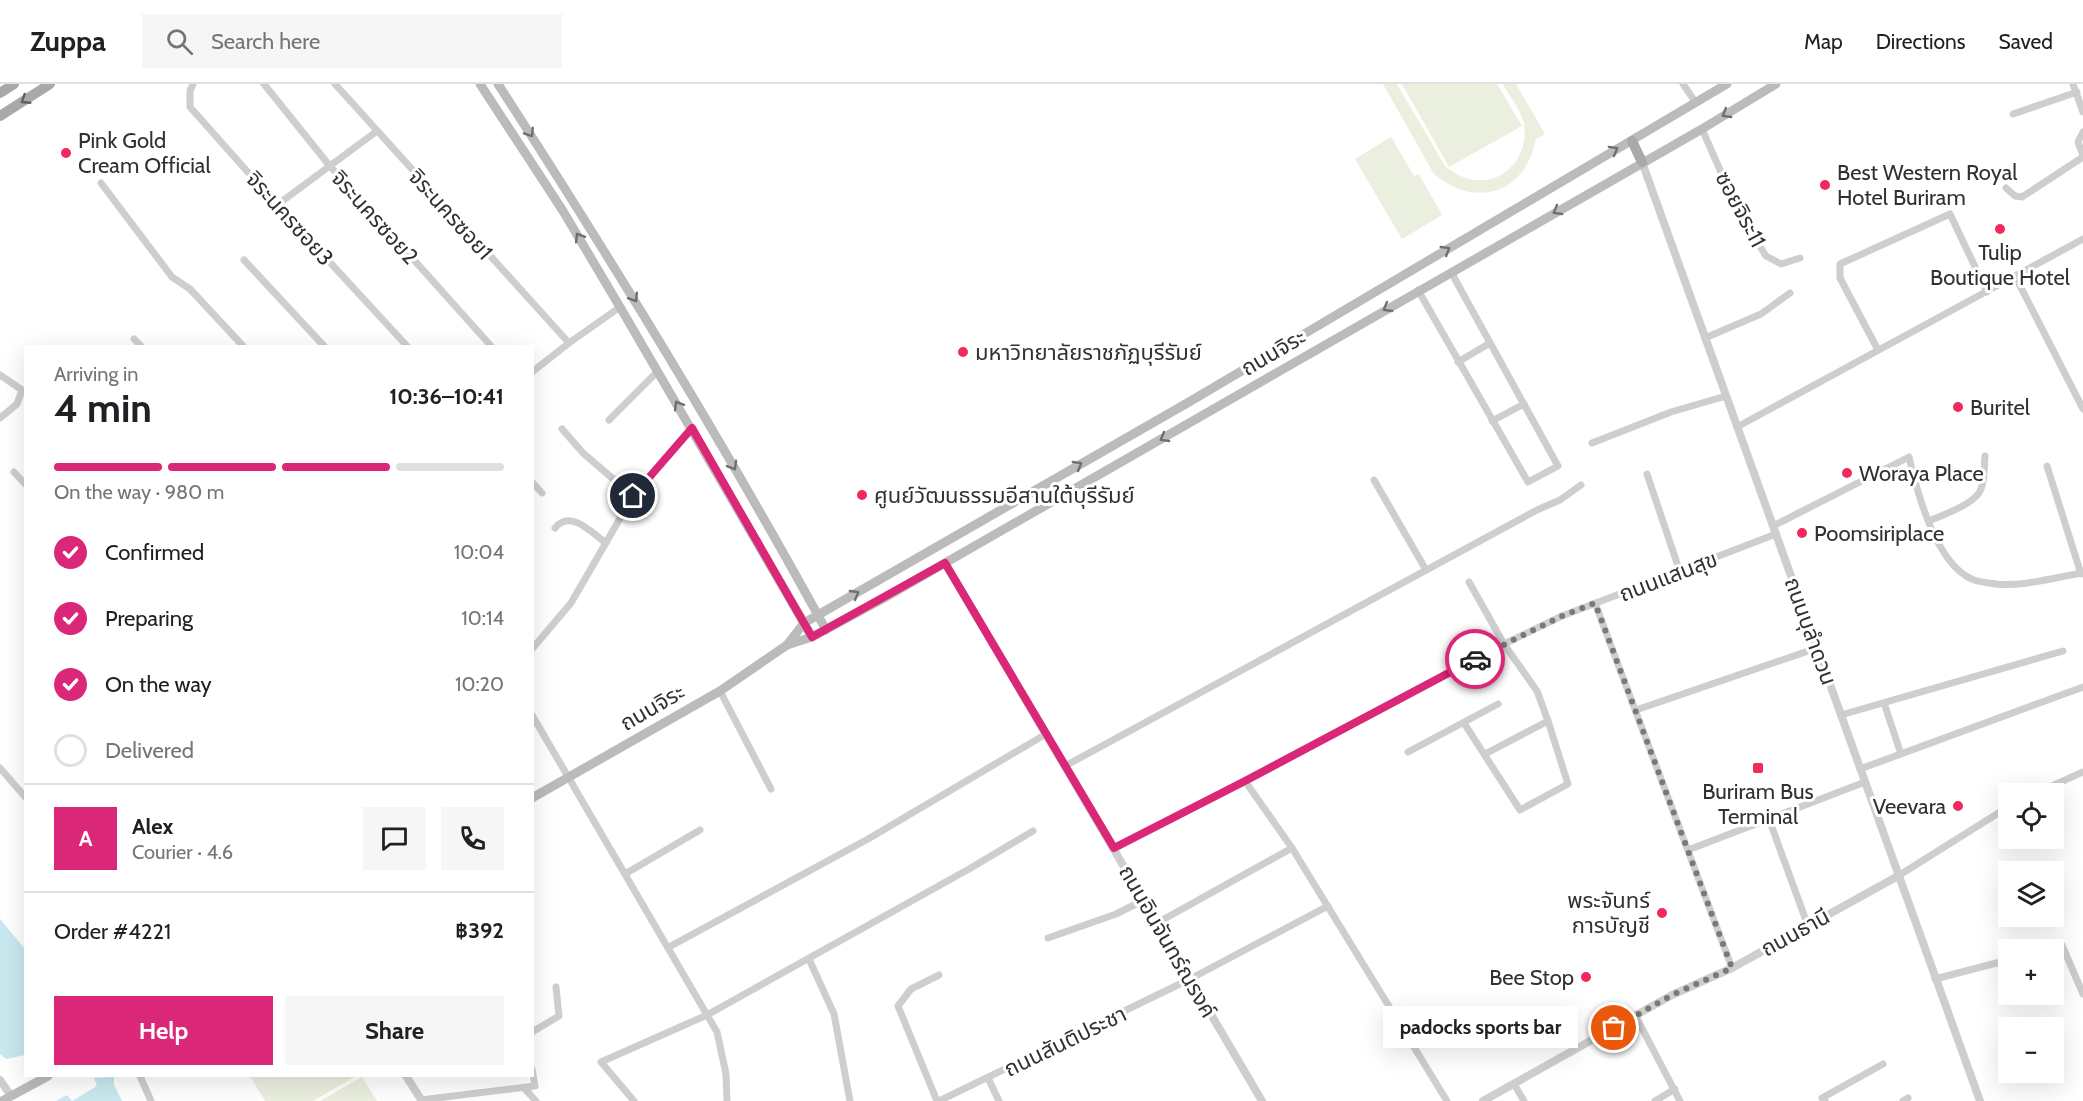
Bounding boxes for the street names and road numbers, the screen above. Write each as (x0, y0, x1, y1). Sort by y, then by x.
street label: จิระนครซอย1 (403, 163, 498, 265)
street label: จิระนครซอย2 (325, 165, 424, 270)
street label: จิระนครซอย3 (240, 166, 339, 271)
street label: ซอยจิระ11 (1709, 167, 1772, 252)
street label: ถนนจิระ (1236, 323, 1310, 382)
street label: ถนนแสนสุข (1615, 545, 1721, 608)
street label: ถนนบุลำดวน (1779, 574, 1843, 689)
street label: ถนนจิระ (615, 678, 689, 737)
street label: ถนนอินจันทร์ณรงค์ (1113, 860, 1222, 1022)
street label: ถนนธานี (1756, 903, 1834, 962)
street label: ถนนสันติประชา (1000, 1000, 1131, 1083)

